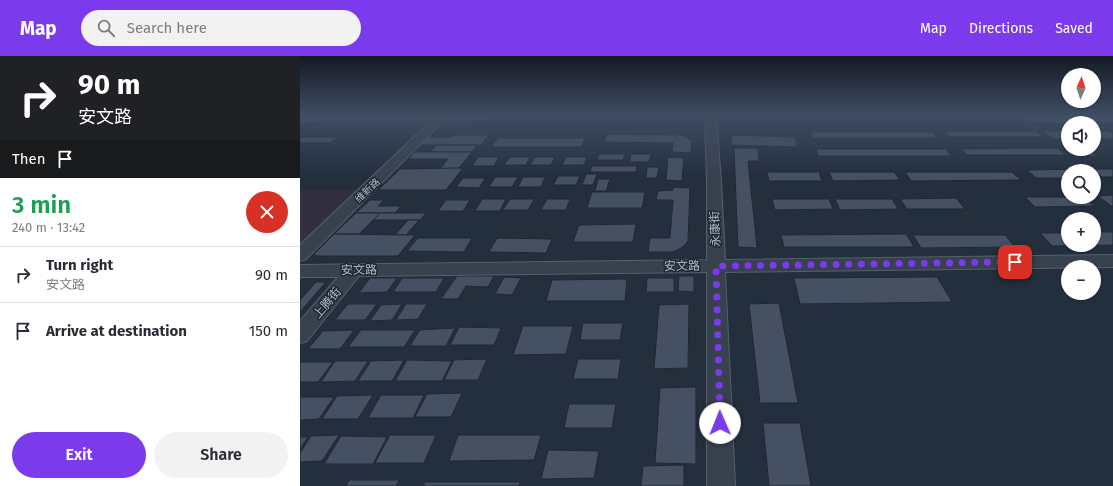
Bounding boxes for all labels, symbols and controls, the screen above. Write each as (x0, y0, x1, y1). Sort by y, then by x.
search box (81, 10, 361, 46)
text: Map (20, 17, 57, 40)
icon: search (95, 17, 117, 39)
text: Search here (127, 19, 207, 37)
text: Map (920, 20, 947, 37)
text: Directions (969, 20, 1033, 37)
text: Saved (1055, 20, 1093, 37)
text: 90 m (78, 68, 140, 101)
north arrow (1061, 68, 1101, 108)
map controls (1061, 68, 1101, 300)
icon: right (12, 72, 64, 124)
text: 安文路 (78, 106, 132, 128)
button: sound (1061, 116, 1101, 156)
icon: arrive (54, 148, 76, 170)
text: Then (12, 150, 46, 168)
button: search (1061, 164, 1101, 204)
street label: 维新路 (353, 176, 383, 205)
text: 3 min (12, 191, 71, 219)
button: close (246, 191, 288, 233)
street label: 永康街 (707, 211, 723, 247)
button: + (1061, 212, 1101, 252)
text: 240 m · 13:42 (12, 220, 85, 235)
pin (998, 245, 1032, 279)
icon: arrive (1004, 251, 1026, 273)
text: Turn right (46, 256, 113, 274)
street label: 安文路 (664, 259, 700, 273)
button: − (1061, 260, 1101, 300)
street label: 安文路 (341, 263, 377, 277)
icon: right (12, 264, 34, 286)
text: 90 m (255, 266, 288, 284)
text: 安文路 (46, 277, 85, 292)
street label: 上腾街 (310, 285, 344, 321)
icon: arrive (12, 320, 34, 342)
text: Arrive at destination (46, 322, 187, 340)
text: 150 m (249, 322, 288, 340)
position arrow (699, 402, 741, 444)
button: Exit (12, 432, 146, 478)
button: Share (154, 432, 288, 478)

